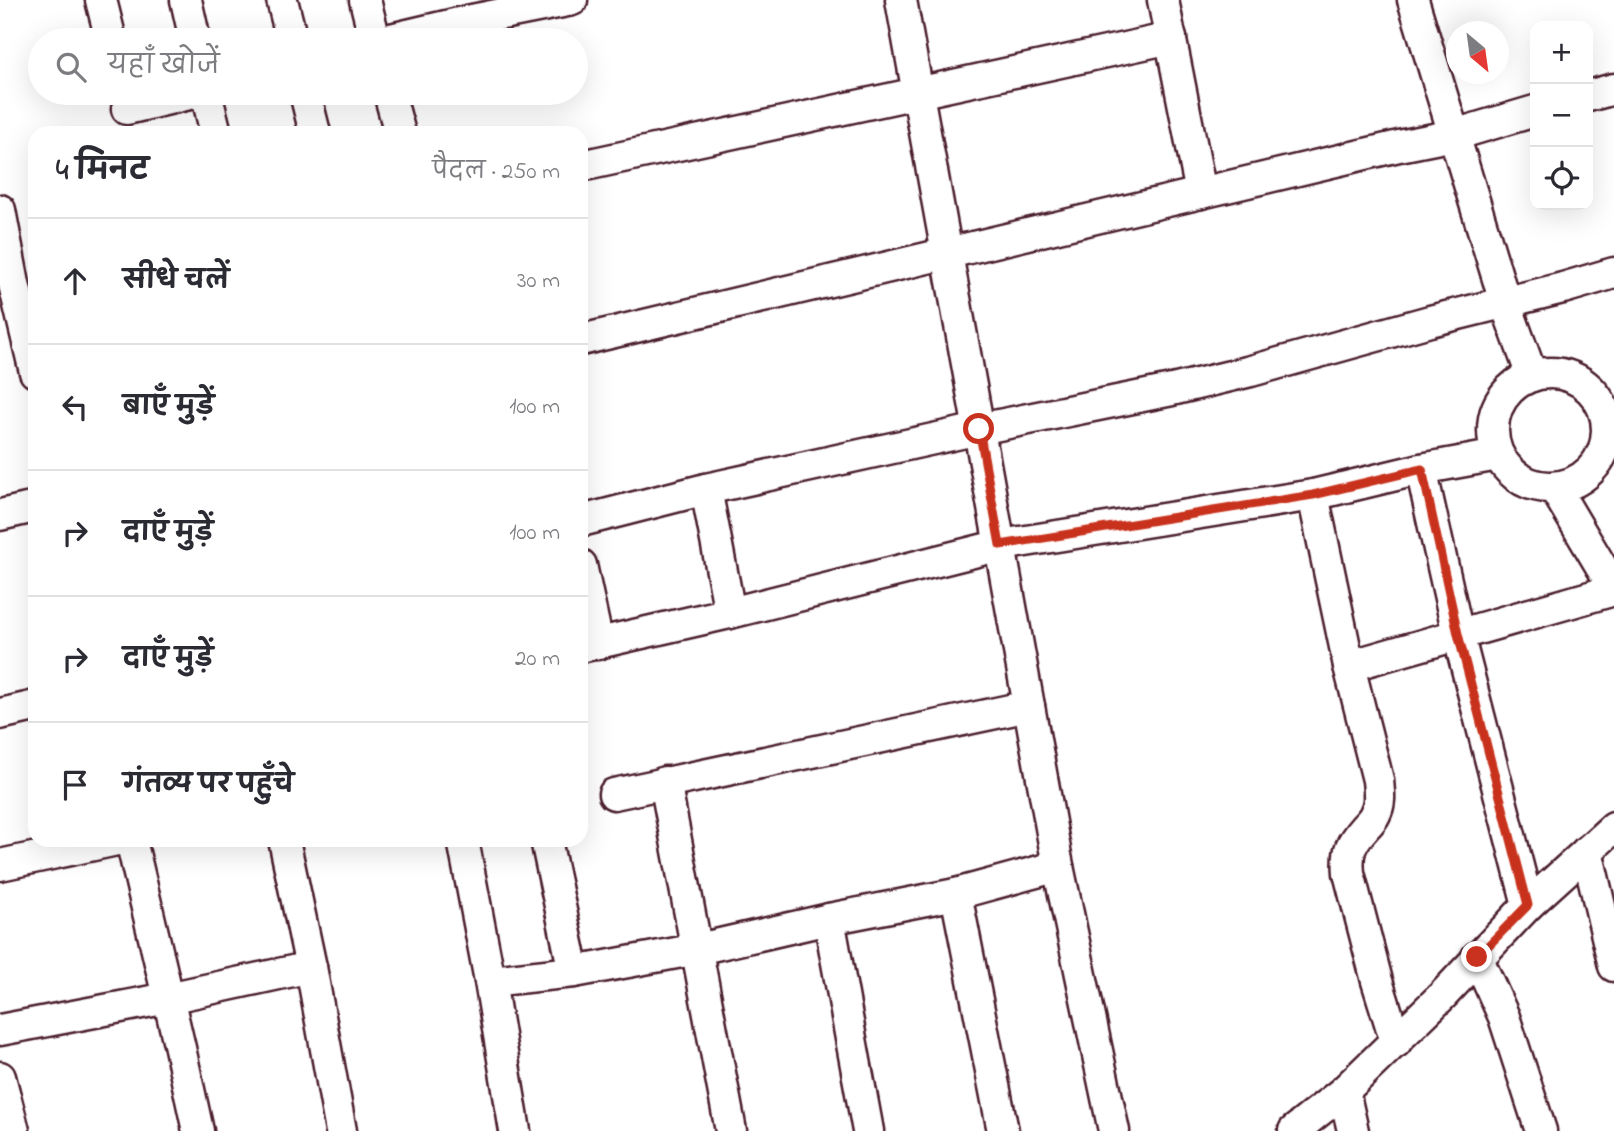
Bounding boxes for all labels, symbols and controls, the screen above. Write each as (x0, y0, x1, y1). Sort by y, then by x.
north arrow (1446, 21, 1509, 84)
map controls (1530, 21, 1593, 210)
button: + (1530, 21, 1593, 84)
search box (28, 28, 588, 105)
icon: search (52, 48, 90, 86)
text: यहाँ खोजें (108, 48, 220, 86)
button: − (1530, 84, 1593, 147)
button: locate (1530, 147, 1593, 210)
text: 4 मिनट (56, 150, 149, 194)
text: पैदल · 250 m (432, 156, 560, 189)
icon: ahead (56, 262, 94, 300)
text: सीधे चलें (123, 263, 229, 301)
text: 30 m (517, 265, 560, 298)
icon: left (56, 388, 94, 426)
text: बाएँ मुड़ें (123, 389, 214, 427)
text: 100 m (509, 391, 560, 424)
route start (963, 413, 994, 444)
icon: right (56, 514, 94, 552)
text: दाएँ मुड़ें (123, 515, 213, 553)
text: 100 m (509, 517, 560, 550)
icon: right (56, 640, 94, 678)
text: दाएँ मुड़ें (123, 641, 213, 679)
text: 20 m (515, 643, 560, 676)
icon: arrive (56, 766, 94, 804)
text: गंतव्य पर पहुँचे (123, 767, 294, 805)
route end (1461, 941, 1492, 972)

